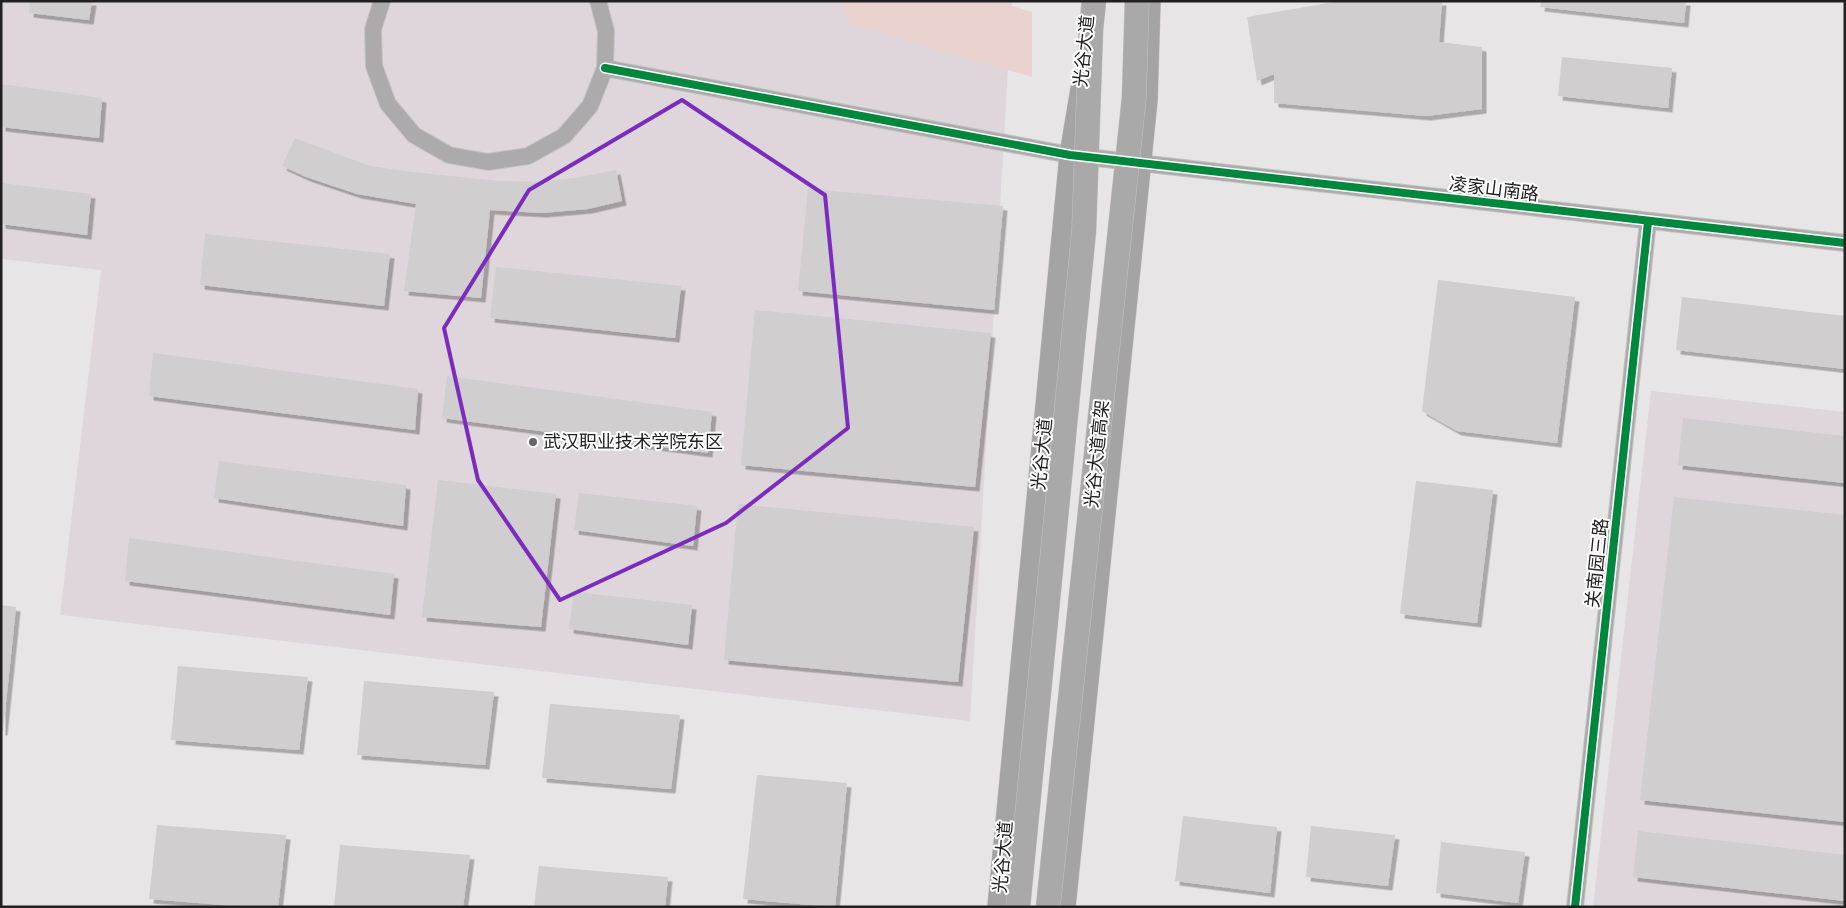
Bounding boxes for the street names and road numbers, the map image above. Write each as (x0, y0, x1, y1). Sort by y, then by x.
street label: 光谷大道 (1069, 14, 1097, 88)
street label: 凌家山南路 (1448, 173, 1540, 203)
street label: 光谷大道高架 (1080, 399, 1112, 509)
street label: 光谷大道 (1027, 417, 1055, 491)
street label: 关南园三路 (1581, 517, 1611, 609)
street label: 光谷大道 (989, 820, 1015, 894)

